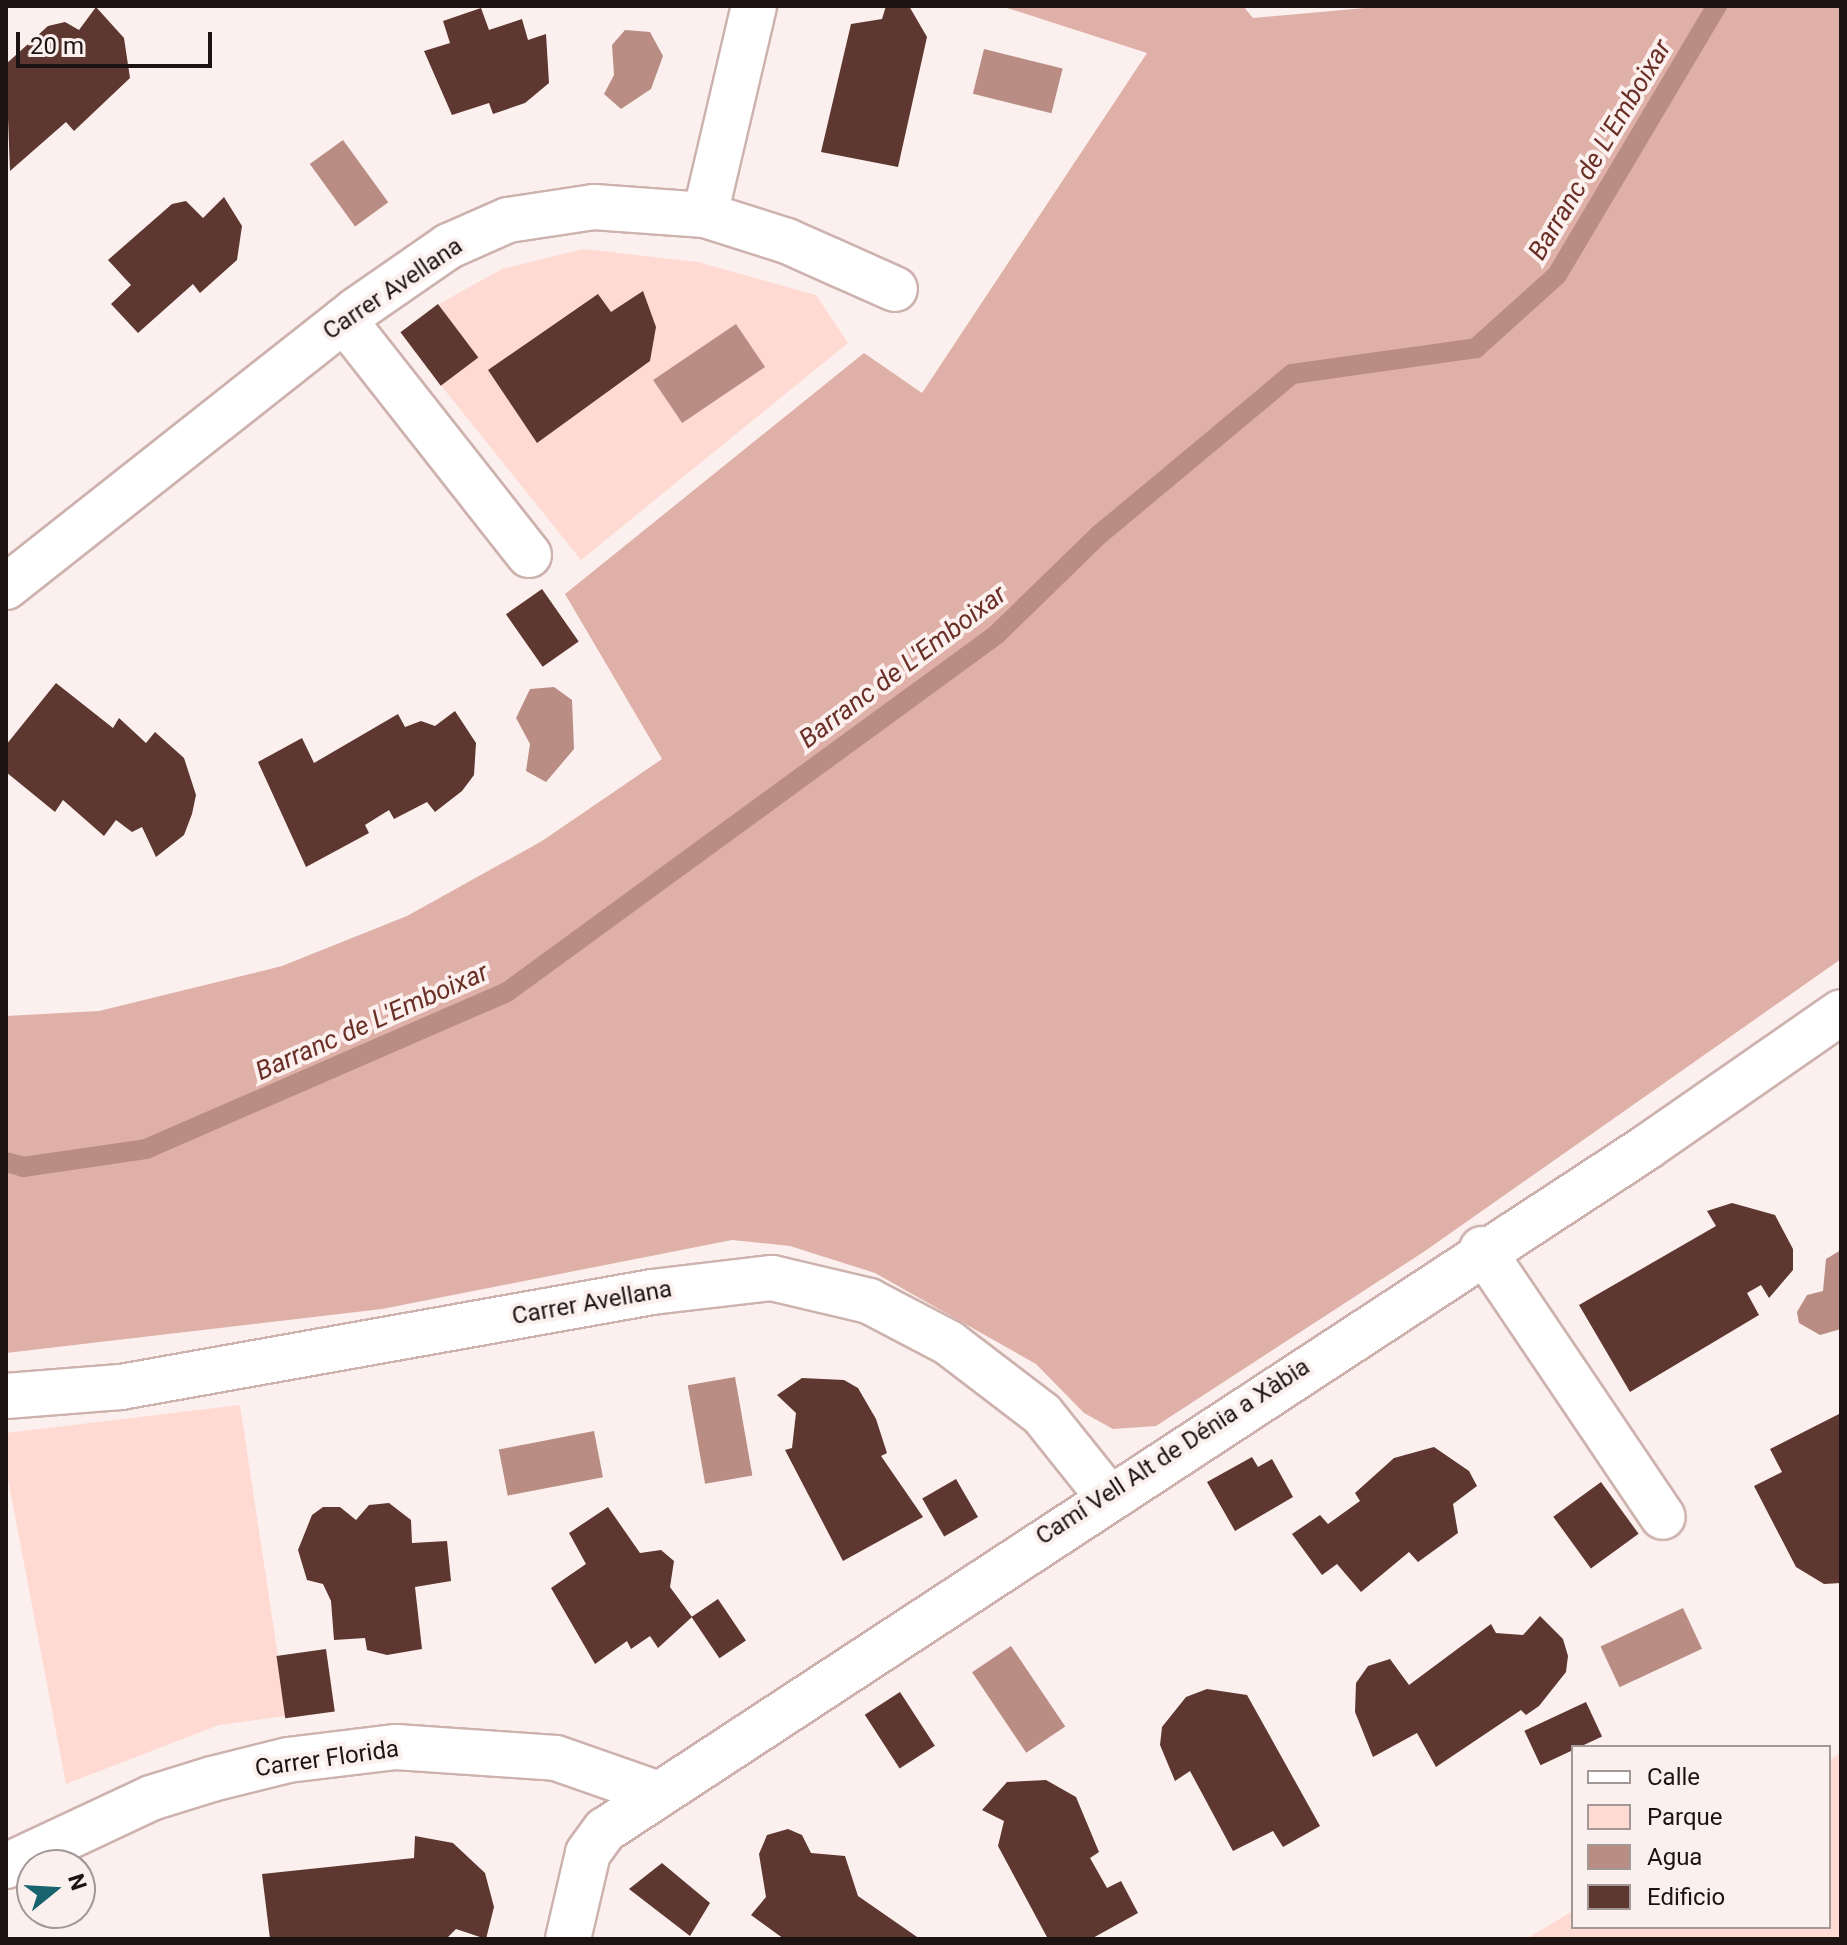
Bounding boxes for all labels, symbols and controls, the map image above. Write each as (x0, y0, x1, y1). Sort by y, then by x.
scale bar (20, 16, 216, 66)
text: 20 m (30, 32, 84, 60)
water label: Barranc de L'Emboixar (1522, 34, 1678, 266)
street label: Carrer Avellana (318, 232, 468, 346)
water label: Barranc de L'Emboixar (793, 579, 1013, 755)
water label: Barranc de L'Emboixar (251, 957, 493, 1087)
street label: Carrer Avellana (510, 1275, 674, 1331)
street label: Camí Vell Alt de Dénia a Xàbia (1031, 1353, 1315, 1551)
street label: Carrer Florida (253, 1735, 401, 1783)
legend (1571, 1745, 1831, 1929)
text: Calle (1647, 1763, 1700, 1791)
text: Parque (1647, 1803, 1723, 1831)
text: Agua (1647, 1843, 1702, 1871)
north arrow (16, 1849, 96, 1929)
text: N (63, 1871, 92, 1893)
text: Edificio (1647, 1883, 1725, 1911)

